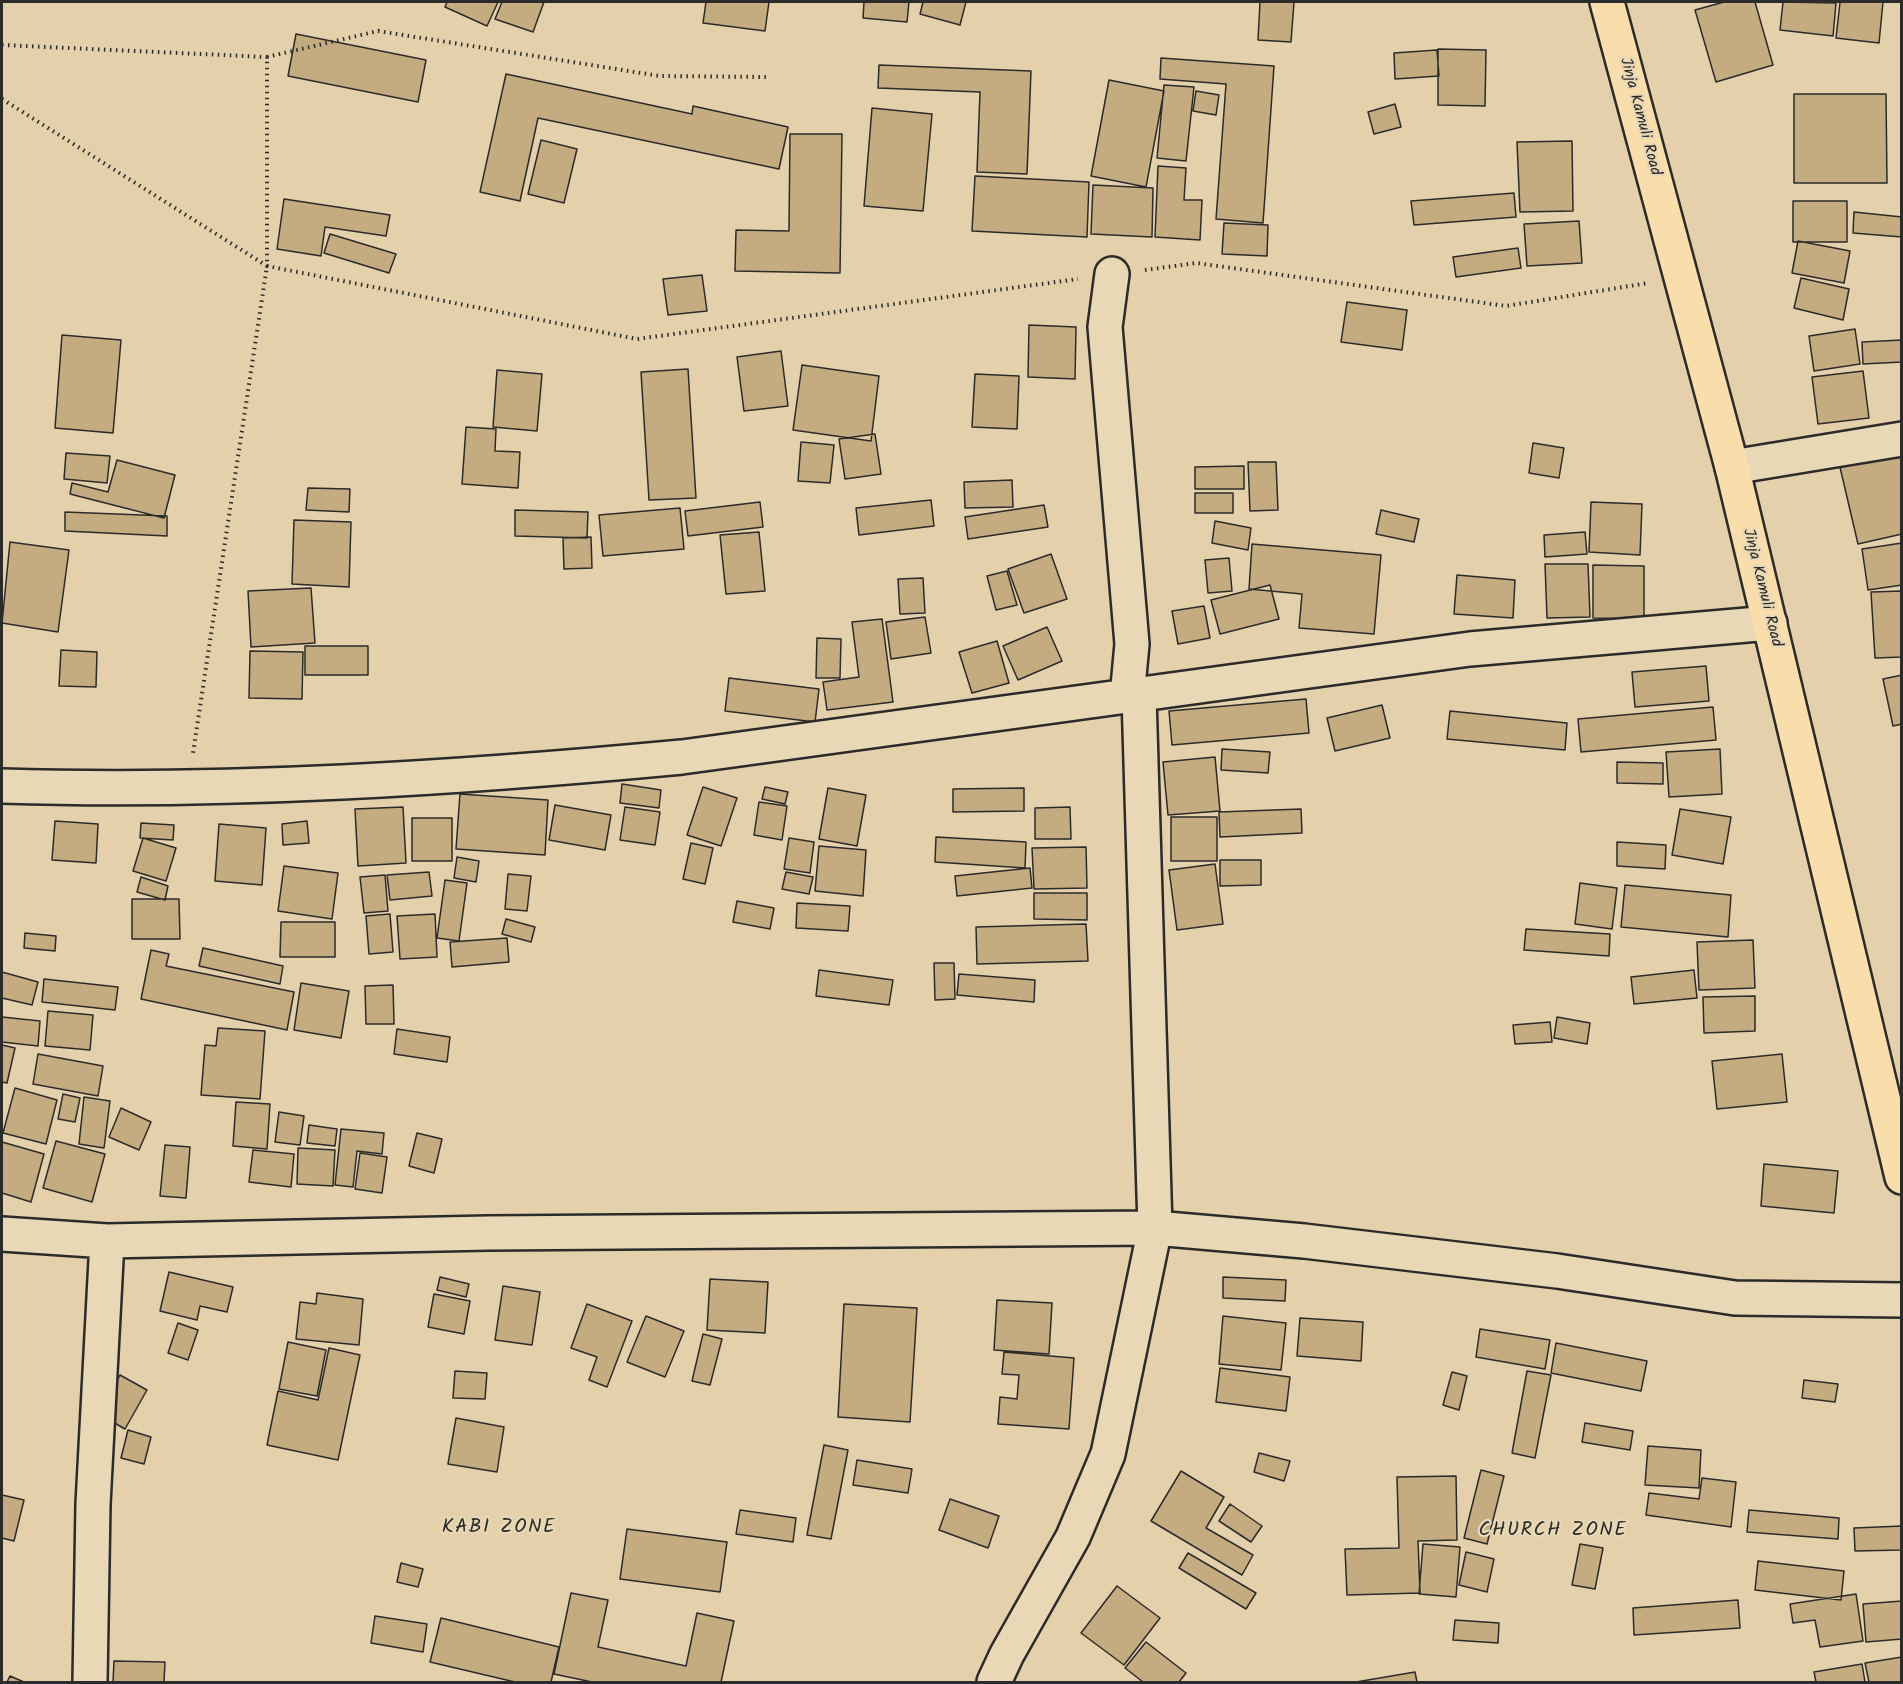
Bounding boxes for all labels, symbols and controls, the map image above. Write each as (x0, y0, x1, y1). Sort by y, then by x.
street label: Jinja Kamuli Road (1614, 56, 1664, 178)
street label: Jinja Kamuli Road (1737, 527, 1785, 649)
district label: KABI ZONE (442, 1517, 556, 1541)
district label: CHURCH ZONE (1479, 1520, 1627, 1544)

